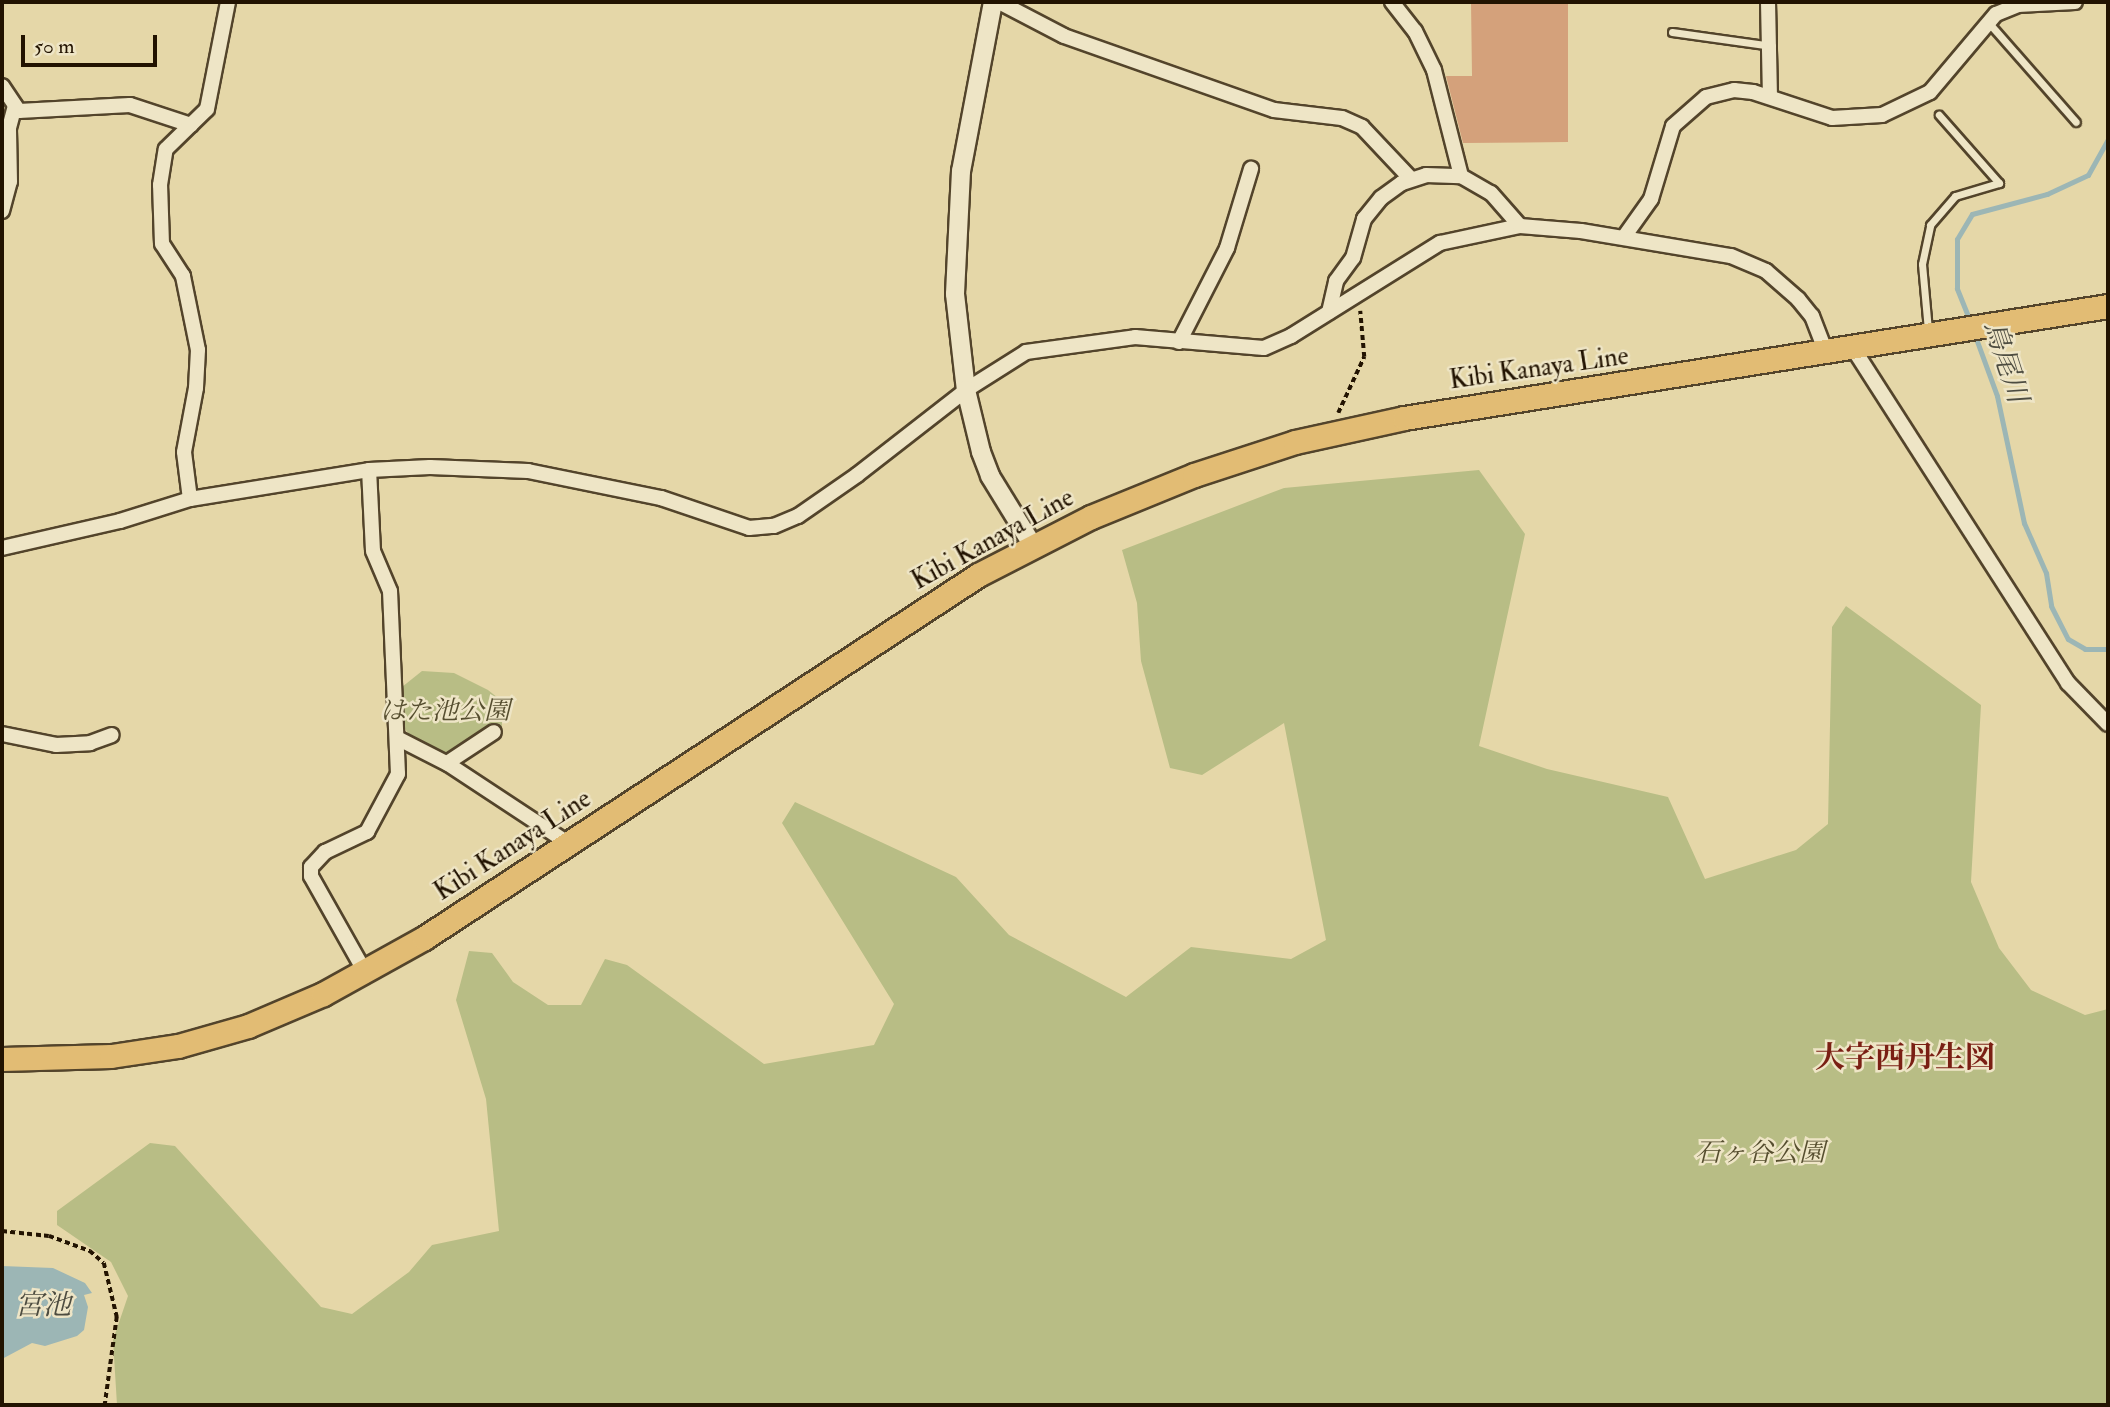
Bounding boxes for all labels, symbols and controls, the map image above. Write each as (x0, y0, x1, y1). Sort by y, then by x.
scale bar (24, 21, 161, 65)
text: 50 m (34, 33, 75, 60)
water label: 鳥尾川 (1976, 317, 2034, 407)
street label: Kibi Kanaya Line (1448, 341, 1630, 397)
street label: Kibi Kanaya Line (907, 483, 1079, 597)
park label: はた池公園 (380, 696, 510, 728)
street label: Kibi Kanaya Line (429, 784, 597, 908)
district label: 大字西丹生図 (1815, 1040, 1995, 1076)
park label: 石ヶ谷公園 (1695, 1138, 1825, 1170)
water label: 宮池 (15, 1289, 71, 1323)

